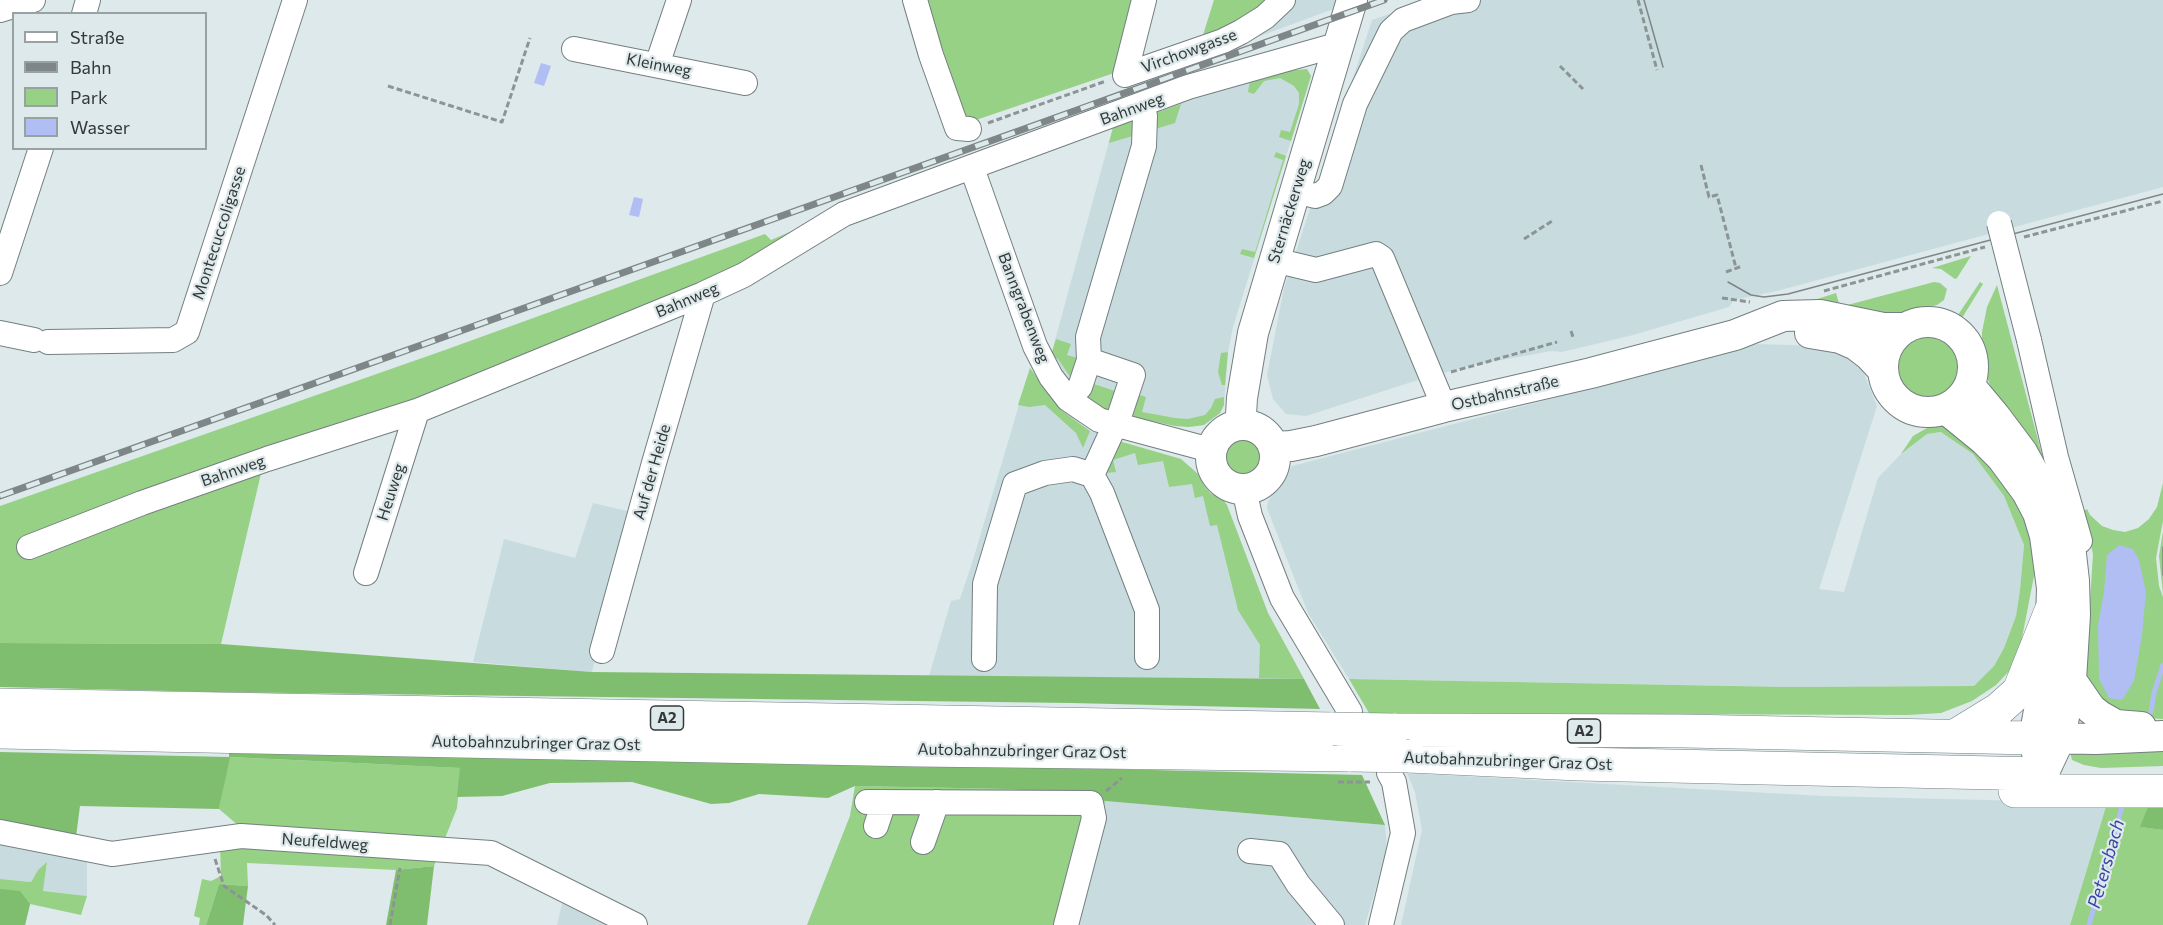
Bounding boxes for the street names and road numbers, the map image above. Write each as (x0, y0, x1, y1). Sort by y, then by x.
street label: Virchowgasse (1139, 25, 1239, 77)
street label: Kleinweg (625, 49, 693, 81)
street label: Bahnweg (1097, 89, 1167, 129)
street label: Sternäckerweg (1264, 156, 1314, 266)
street label: Montecuccoligasse (188, 164, 250, 302)
street label: Banngrabenweg (994, 250, 1054, 366)
street label: Bahnweg (653, 278, 721, 322)
street label: Ostbahnstraße (1449, 371, 1561, 415)
street label: Auf der Heide (629, 422, 675, 522)
street label: Bahnweg (198, 451, 268, 491)
street label: Heuweg (373, 461, 409, 523)
road number: A2 (650, 706, 684, 730)
road number: A2 (1568, 719, 1600, 743)
street label: Autobahnzubringer Graz Ost (432, 732, 640, 754)
street label: Autobahnzubringer Graz Ost (918, 740, 1126, 762)
street label: Autobahnzubringer Graz Ost (1403, 748, 1613, 774)
street label: Neufeldweg (281, 829, 369, 855)

